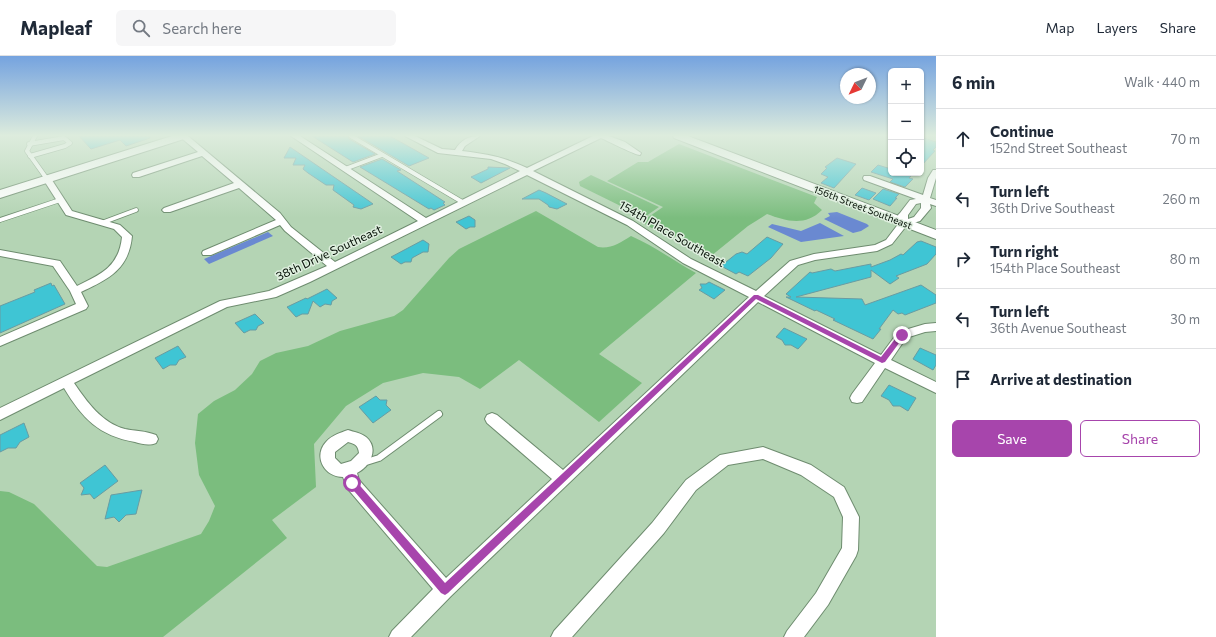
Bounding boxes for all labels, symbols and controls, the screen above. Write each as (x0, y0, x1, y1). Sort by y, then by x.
search box (116, 10, 396, 46)
text: Mapleaf (20, 16, 92, 39)
icon: search (130, 17, 152, 39)
text: Search here (162, 19, 242, 37)
text: Map (1046, 19, 1074, 36)
text: Layers (1096, 19, 1138, 36)
text: Share (1160, 19, 1196, 36)
north arrow (840, 68, 876, 104)
map controls (888, 68, 924, 176)
button: + (888, 68, 924, 104)
text: 6 min (952, 72, 995, 93)
text: Walk · 440 m (1124, 74, 1200, 90)
button: − (888, 104, 924, 140)
text: Continue (990, 122, 1054, 140)
icon: ahead (952, 128, 974, 150)
text: 70 m (1171, 131, 1200, 147)
button: locate (888, 140, 924, 176)
text: 152nd Street Southeast (990, 140, 1127, 156)
text: Turn left (990, 182, 1049, 200)
street label: 156th Street Southeast (812, 183, 914, 231)
icon: left (952, 188, 974, 210)
text: 260 m (1163, 191, 1200, 207)
street label: 154th Place Southeast (617, 197, 728, 269)
text: 36th Drive Southeast (990, 200, 1115, 216)
street label: 38th Drive Southeast (273, 221, 384, 283)
text: Turn right (990, 242, 1059, 260)
icon: right (952, 248, 974, 270)
text: 80 m (1170, 251, 1200, 267)
text: 154th Place Southeast (990, 260, 1120, 276)
text: Turn left (990, 302, 1049, 320)
icon: left (952, 308, 974, 330)
text: 30 m (1170, 311, 1200, 327)
text: 36th Avenue Southeast (990, 320, 1127, 336)
route end (893, 326, 911, 344)
icon: arrive (952, 368, 974, 390)
text: Arrive at destination (990, 370, 1132, 388)
button: Save (952, 420, 1072, 457)
button: Share (1080, 420, 1200, 457)
route start (343, 474, 361, 492)

